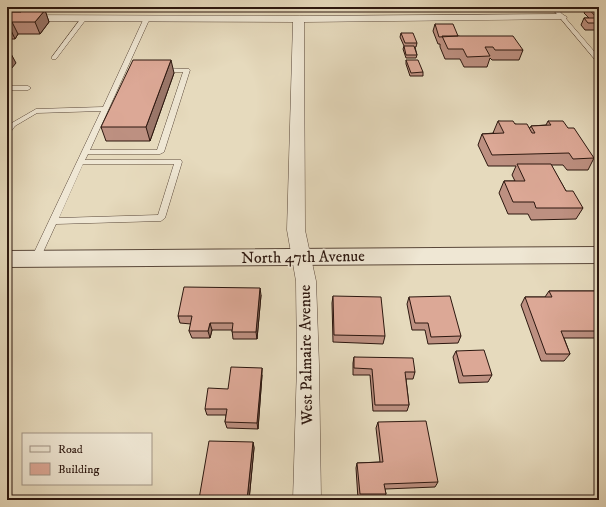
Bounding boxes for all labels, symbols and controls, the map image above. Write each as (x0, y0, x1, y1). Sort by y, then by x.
street label: North 47th Avenue (241, 246, 365, 268)
street label: West Palmaire Avenue (295, 284, 317, 426)
legend (22, 433, 152, 485)
text: Road (58, 442, 83, 457)
text: Building (58, 462, 99, 477)

